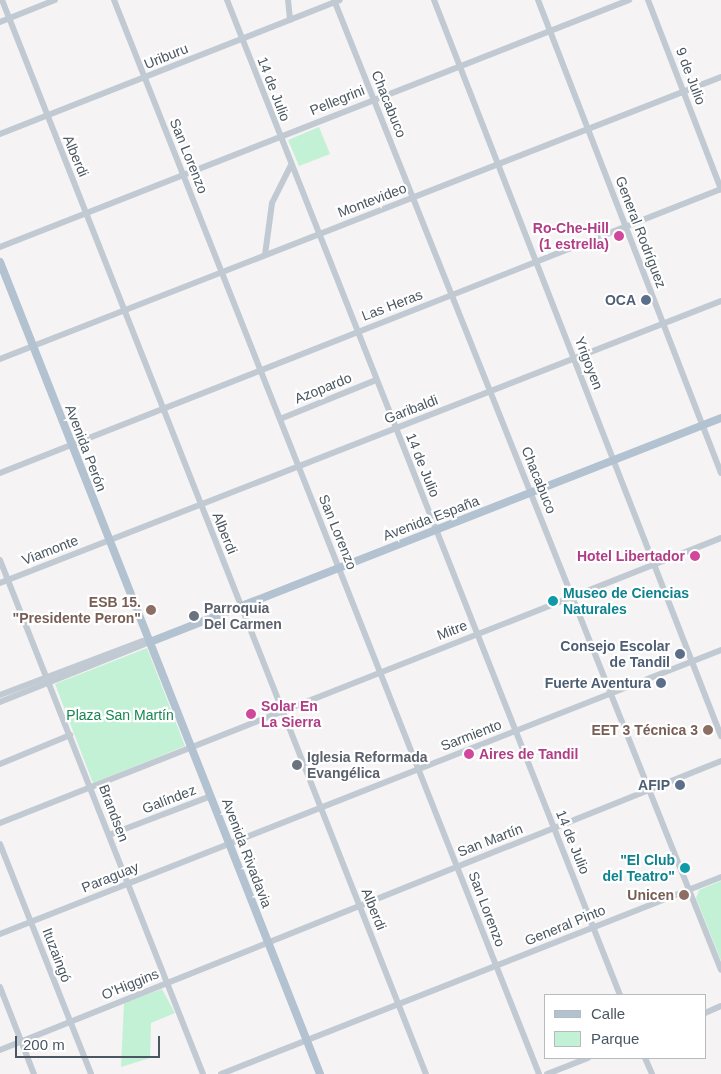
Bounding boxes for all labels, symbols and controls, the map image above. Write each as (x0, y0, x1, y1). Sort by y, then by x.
street label: Uriburu (142, 40, 190, 72)
street label: 9 de Julio (672, 45, 710, 107)
street label: 14 de Julio (254, 54, 294, 124)
street label: Chacabuco (368, 68, 410, 140)
street label: Pellegrini (307, 81, 367, 119)
street label: San Lorenzo (166, 116, 212, 196)
street label: Alberdi (60, 133, 92, 179)
street label: General Rodríguez (612, 174, 670, 290)
street label: Montevideo (335, 179, 409, 221)
place label: Ro-Che-Hill (1 estrella) (533, 220, 609, 252)
marker: Ro-Che-Hill (1 estrella) (613, 230, 625, 242)
street label: Las Heras (359, 286, 425, 324)
place label: OCA (605, 292, 636, 308)
marker: OCA (640, 294, 652, 306)
street label: Yrigoyen (571, 334, 607, 392)
street label: Azopardo (292, 369, 354, 407)
street label: Garibaldi (382, 391, 440, 427)
street label: Avenida Perón (62, 402, 110, 494)
street label: 14 de Julio (403, 430, 443, 500)
street label: Chacabuco (518, 444, 560, 516)
street label: San Lorenzo (315, 492, 361, 572)
street label: Avenida España (381, 492, 481, 544)
street label: Alberdi (209, 510, 241, 556)
street label: Viamonte (19, 532, 81, 568)
place label: Hotel Libertador (577, 548, 685, 564)
marker: Hotel Libertador (689, 550, 701, 562)
place label: Museo de Ciencias Naturales (563, 585, 689, 618)
place label: ESB 15. "Presidente Peron" (13, 594, 141, 626)
marker: Museo de Ciencias Naturales (547, 595, 559, 607)
place label: Parroquia Del Carmen (204, 600, 282, 632)
marker: ESB 15. "Presidente Peron" (145, 604, 157, 616)
marker: Parroquia Del Carmen (188, 610, 200, 622)
street label: Mitre (434, 617, 470, 643)
place label: Consejo Escolar de Tandil (560, 638, 670, 670)
marker: Consejo Escolar de Tandil (674, 648, 686, 660)
place label: Fuerte Aventura (544, 675, 651, 691)
marker: Fuerte Aventura (655, 677, 667, 689)
place label: Solar En La Sierra (261, 698, 321, 730)
park label: Plaza San Martín (66, 707, 174, 723)
marker: Solar En La Sierra (245, 708, 257, 720)
street label: Sarmiento (438, 716, 504, 754)
place label: EET 3 Técnica 3 (591, 722, 698, 738)
marker: EET 3 Técnica 3 (702, 724, 714, 736)
place label: Aires de Tandil (479, 746, 578, 762)
marker: Aires de Tandil (463, 748, 475, 760)
place label: Iglesia Reformada Evangélica (307, 749, 428, 782)
marker: Iglesia Reformada Evangélica (291, 759, 303, 771)
place label: AFIP (638, 777, 670, 793)
marker: AFIP (674, 779, 686, 791)
street label: Galíndez (140, 781, 198, 817)
street label: Brandsen (95, 782, 133, 844)
street label: Avenida Rivadavia (218, 796, 276, 910)
street label: 14 de Julio (553, 807, 593, 877)
street label: San Martín (455, 820, 525, 860)
place label: "El Club del Teatro" (602, 852, 675, 884)
street label: Paraguay (79, 858, 141, 896)
marker: "El Club del Teatro" (679, 862, 691, 874)
street label: San Lorenzo (465, 869, 509, 949)
street label: Alberdi (358, 886, 390, 932)
place label: Unicen (627, 887, 674, 903)
marker: Unicen (678, 889, 690, 901)
street label: General Pinto (522, 901, 608, 949)
street label: Ituzaingó (39, 925, 75, 985)
street label: O'Higgins (99, 965, 161, 1003)
legend (544, 994, 706, 1059)
text: Calle (591, 1005, 625, 1022)
scale bar (18, 1026, 162, 1058)
text: Parque (591, 1030, 639, 1047)
text: 200 m (23, 1036, 65, 1053)

